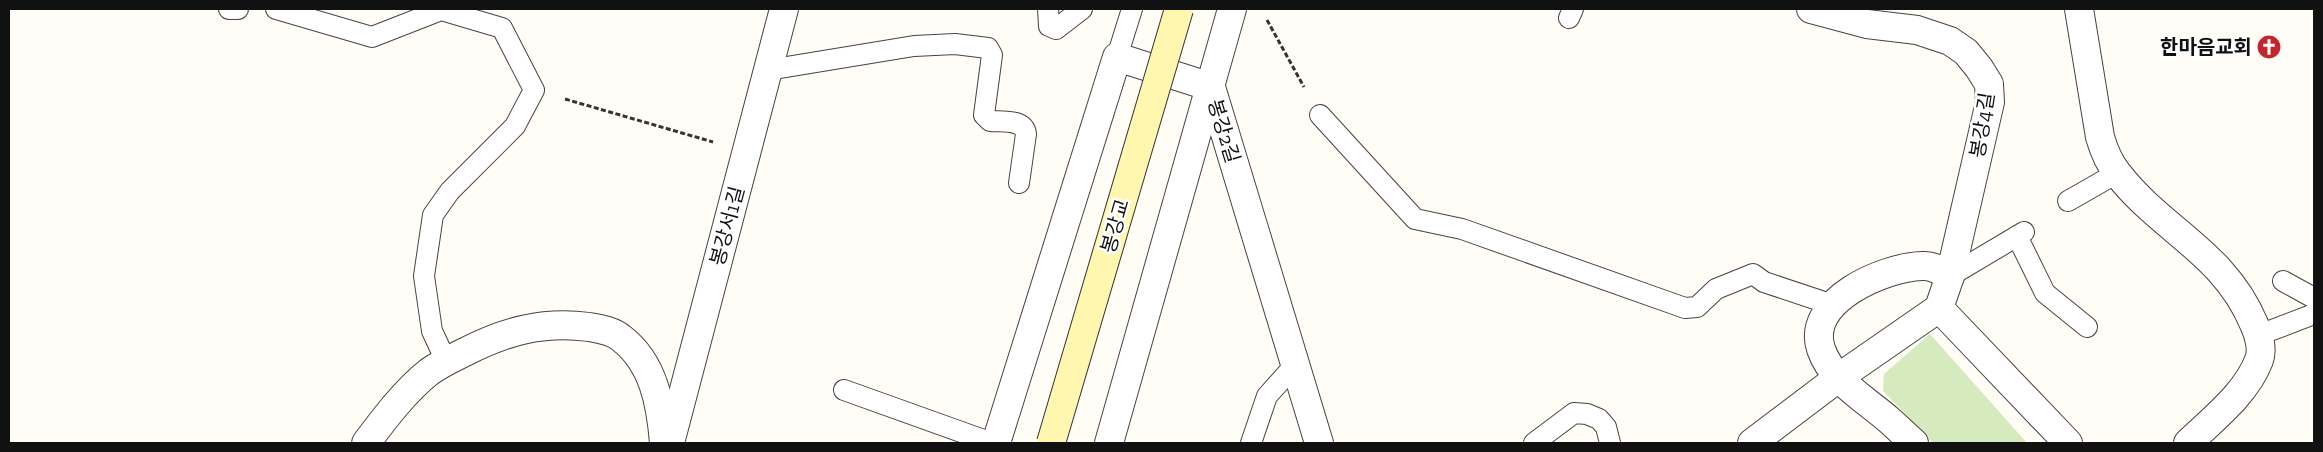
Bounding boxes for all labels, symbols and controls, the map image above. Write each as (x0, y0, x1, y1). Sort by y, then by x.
church icon: 한마음교회 (2256, 34, 2282, 60)
place label: 한마음교회 (2160, 35, 2252, 59)
street label: 봉강4길 (1965, 91, 1999, 159)
street label: 봉강2길 (1203, 96, 1245, 166)
street label: 봉강서1길 (705, 184, 749, 268)
street label: 봉강교 (1096, 196, 1134, 256)

